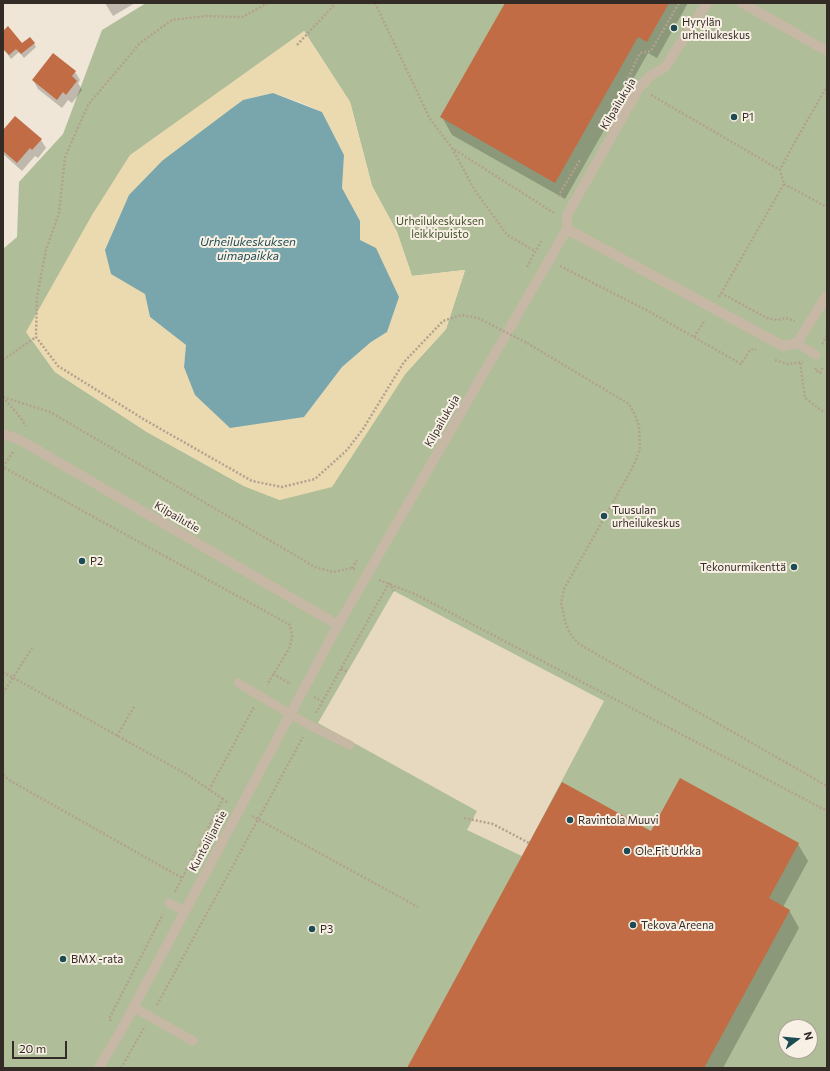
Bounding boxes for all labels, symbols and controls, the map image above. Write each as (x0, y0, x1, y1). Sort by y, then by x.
place label: Hyrylän urheilukeskus (682, 15, 750, 41)
marker: Hyrylän urheilukeskus (669, 23, 679, 33)
street label: Kilpailukuja (597, 76, 639, 132)
place label: P1 (742, 110, 754, 124)
marker: P1 (729, 112, 739, 122)
park label: Urheilukeskuksen leikkipuisto (396, 214, 484, 240)
water label: Urheilukeskuksen uimapaikka (200, 235, 296, 263)
street label: Kilpailukuja (422, 393, 462, 449)
street label: Kilpailutie (152, 499, 202, 535)
place label: Tuusulan urheilukeskus (612, 503, 680, 529)
marker: Tuusulan urheilukeskus (599, 511, 609, 521)
place label: P2 (90, 554, 103, 568)
marker: P2 (77, 556, 87, 566)
place label: Tekonurmikenttä (700, 560, 786, 574)
marker: Tekonurmikenttä (789, 562, 799, 572)
street label: Kuntoilijantie (186, 808, 230, 874)
place label: Ravintola Muuvi (578, 813, 659, 827)
marker: Ravintola Muuvi (565, 815, 575, 825)
place label: Ole.Fit Urkka (635, 844, 701, 858)
marker: Ole.Fit Urkka (622, 846, 632, 856)
place label: Tekova Areena (641, 918, 714, 932)
marker: Tekova Areena (628, 920, 638, 930)
place label: P3 (320, 922, 333, 936)
marker: P3 (307, 924, 317, 934)
place label: BMX -rata (71, 952, 123, 966)
marker: BMX -rata (58, 954, 68, 964)
north arrow (778, 1019, 818, 1059)
text: N (802, 1030, 816, 1042)
scale bar (14, 1033, 69, 1059)
text: 20 m (19, 1041, 46, 1055)

